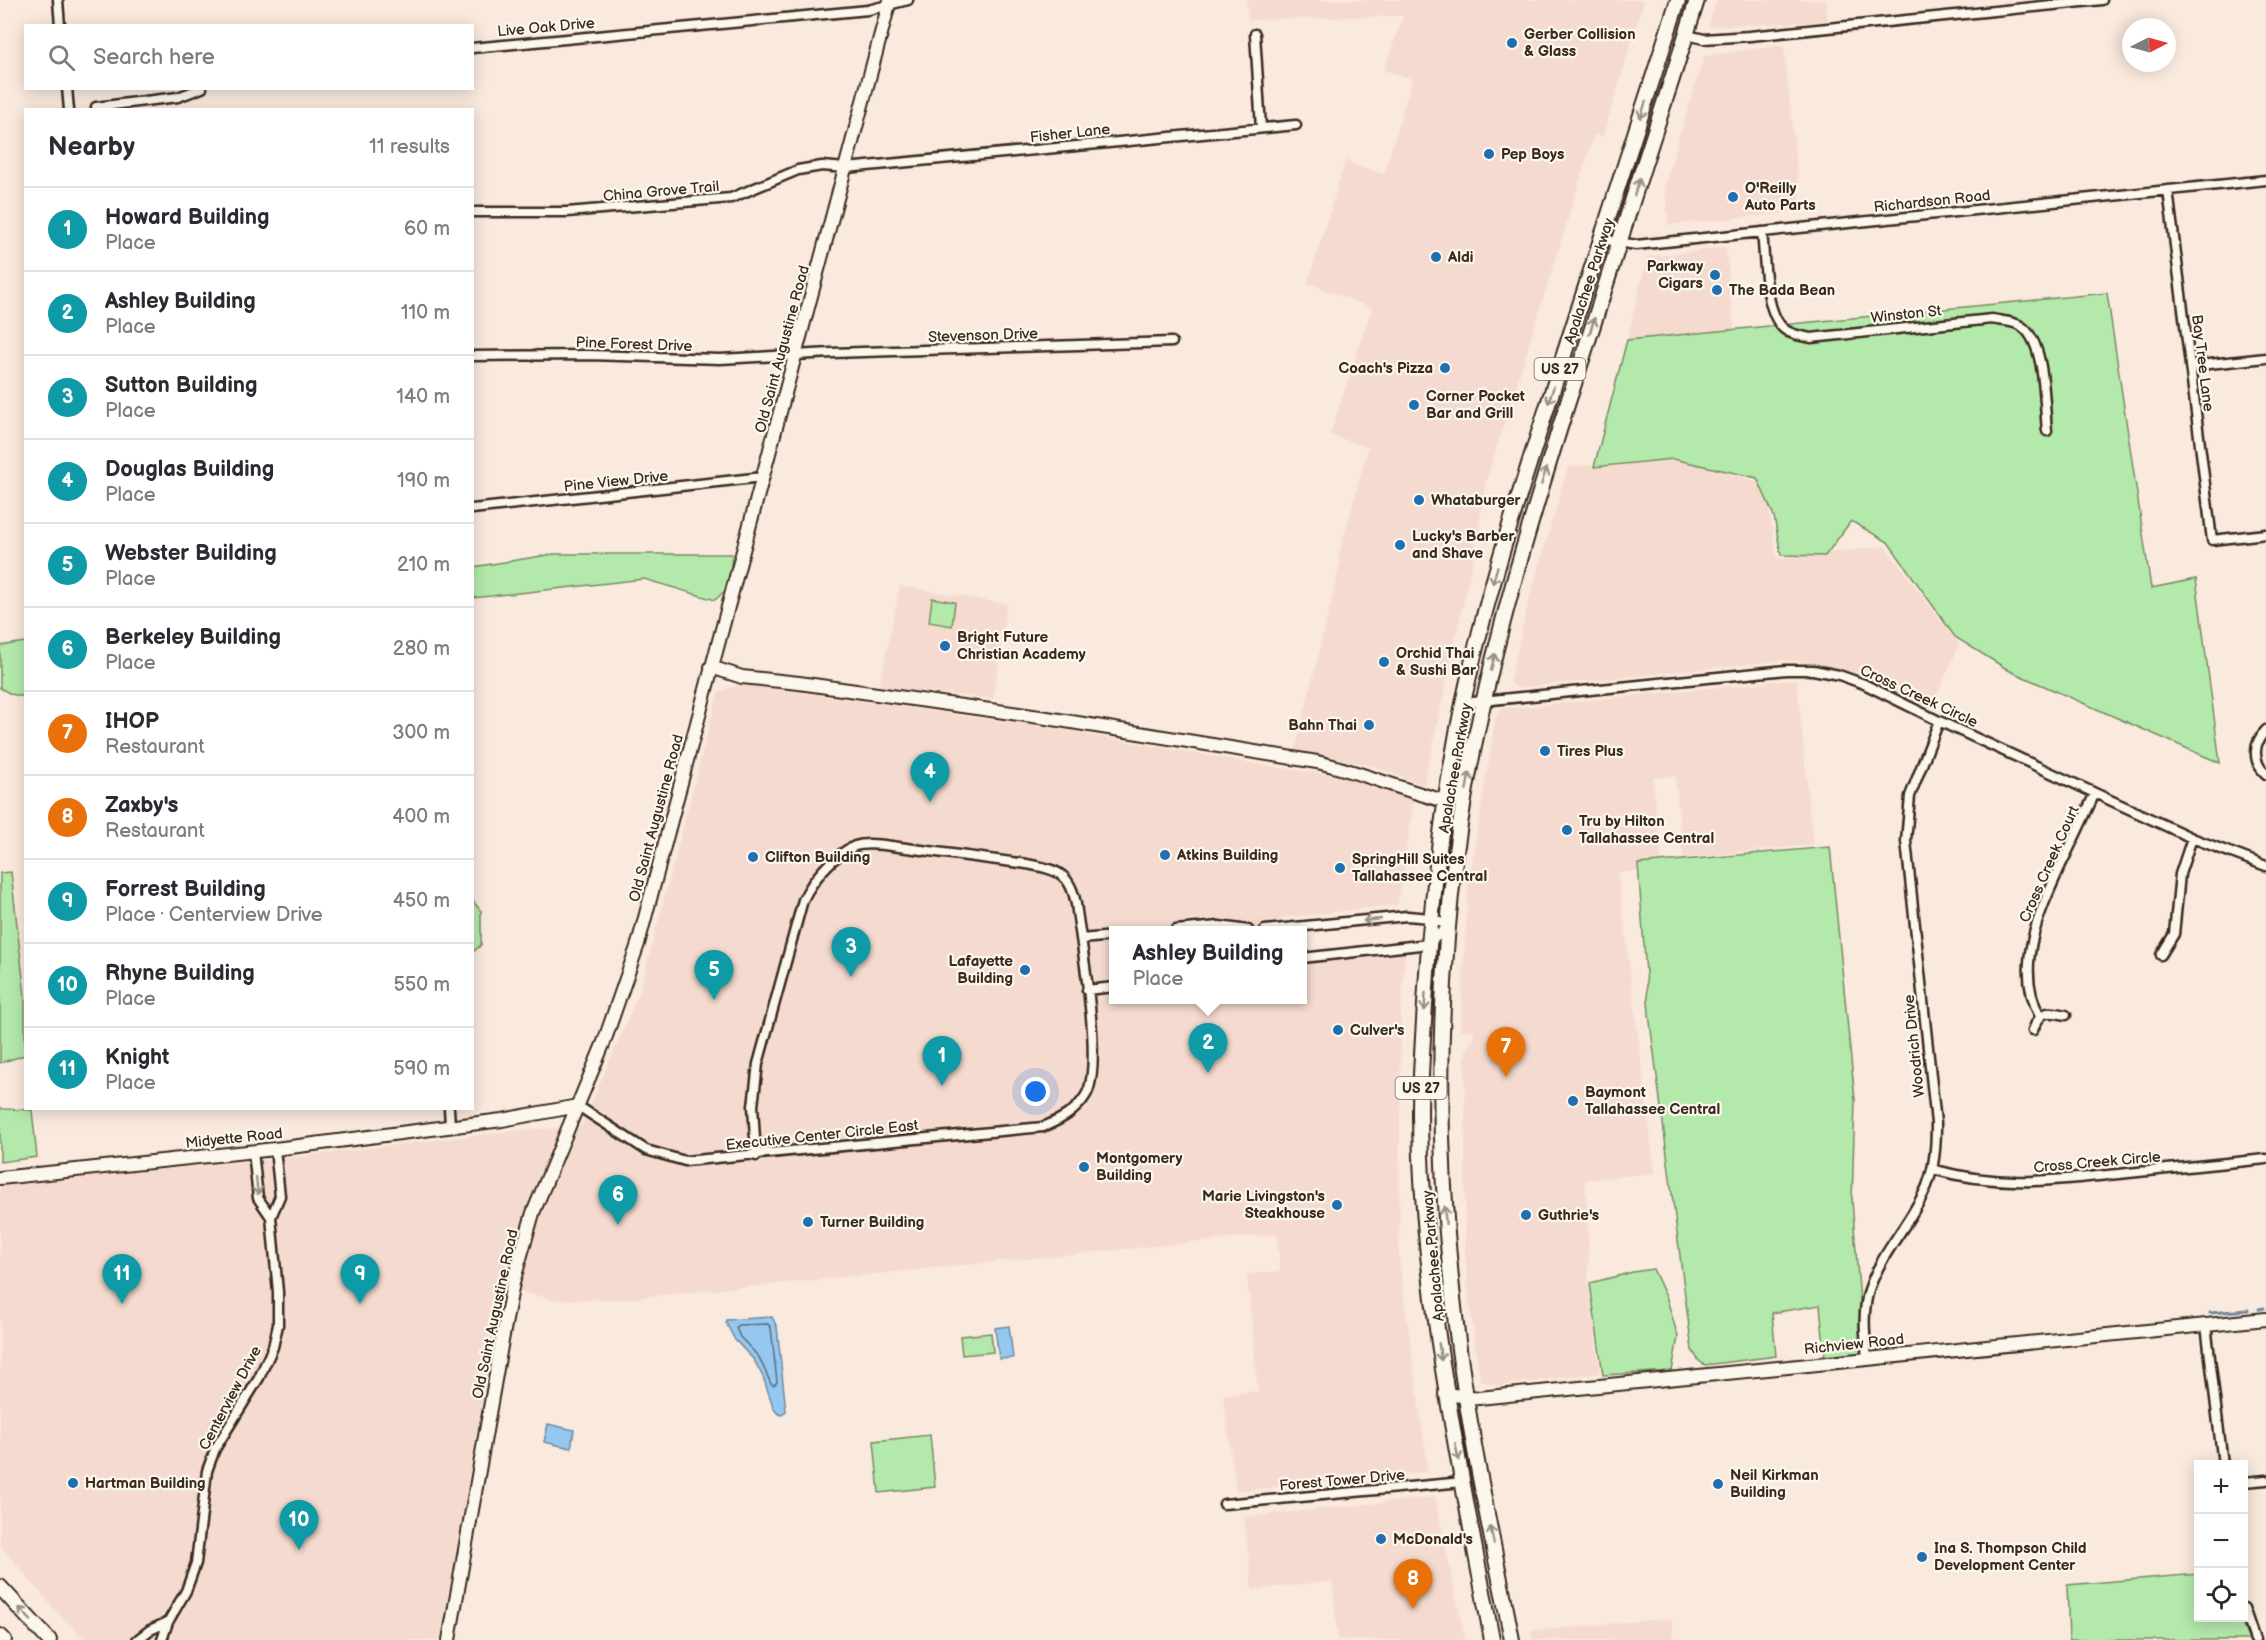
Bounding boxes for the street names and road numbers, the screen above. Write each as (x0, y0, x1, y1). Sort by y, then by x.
street label: Live Oak Drive (496, 14, 596, 41)
street label: Fisher Lane (1029, 120, 1111, 147)
street label: China Grove Trail (602, 177, 720, 206)
street label: Richardson Road (1873, 186, 1991, 217)
street label: Apalachee Parkway (1560, 215, 1619, 347)
street label: Old Saint Augustine Road (751, 263, 814, 435)
street label: Winston St (1870, 301, 1943, 328)
street label: Bay Tree Lane (2187, 314, 2218, 413)
street label: Stevenson Drive (928, 324, 1038, 347)
street label: Pine Forest Drive (575, 333, 693, 356)
road number: US 27 (1534, 358, 1586, 380)
street label: Pine View Drive (563, 467, 669, 496)
street label: Cross Creek Circle (1857, 661, 1981, 732)
street label: Apalachee Parkway (1435, 701, 1476, 835)
street label: Old Saint Augustine Road (625, 732, 688, 904)
street label: Cross Creek Court (2015, 803, 2084, 926)
street label: Woodrich Drive (1900, 994, 1929, 1098)
road number: US 27 (1396, 1077, 1446, 1099)
street label: Executive Center Circle East (725, 1116, 920, 1155)
street label: Midyette Road (184, 1124, 284, 1153)
street label: Cross Creek Circle (2033, 1147, 2162, 1178)
street label: Apalachee Parkway (1418, 1189, 1449, 1322)
street label: Old Saint Augustine Road (468, 1228, 523, 1401)
street label: Richview Road (1803, 1330, 1905, 1359)
street label: Centerview Drive (195, 1343, 266, 1454)
street label: Forest Tower Drive (1278, 1466, 1406, 1495)

